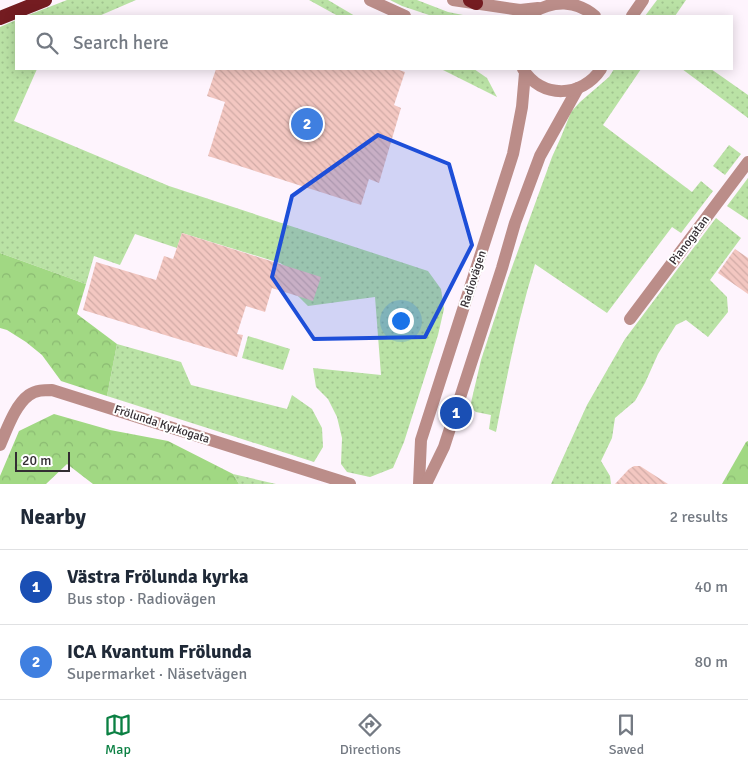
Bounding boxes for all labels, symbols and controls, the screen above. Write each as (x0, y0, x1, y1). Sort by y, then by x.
search box (15, 15, 733, 70)
icon: search (33, 29, 61, 57)
text: Search here (73, 31, 169, 55)
pin: 2 (291, 105, 323, 143)
street label: Pianogatan (666, 213, 713, 268)
street label: Radiovägen (457, 249, 490, 310)
your location (388, 308, 414, 334)
pin: 1 (440, 394, 472, 432)
street label: Frölunda Kyrkogata (112, 402, 212, 447)
scale bar (15, 449, 70, 472)
text: 20 m (22, 452, 51, 469)
text: Nearby (20, 504, 86, 530)
text: 2 results (669, 507, 728, 527)
text: Västra Frölunda kyrka (67, 565, 249, 589)
text: 1 (32, 577, 40, 597)
text: 40 m (694, 577, 728, 597)
text: Bus stop · Radiovägen (67, 589, 216, 609)
text: ICA Kvantum Frölunda (67, 640, 252, 664)
text: 2 (32, 652, 40, 672)
text: 80 m (694, 652, 728, 672)
text: Supermarket · Näsetvägen (67, 664, 247, 684)
tab: Map (104, 711, 132, 758)
tab: Directions (340, 711, 401, 758)
tab: Saved (609, 711, 644, 758)

